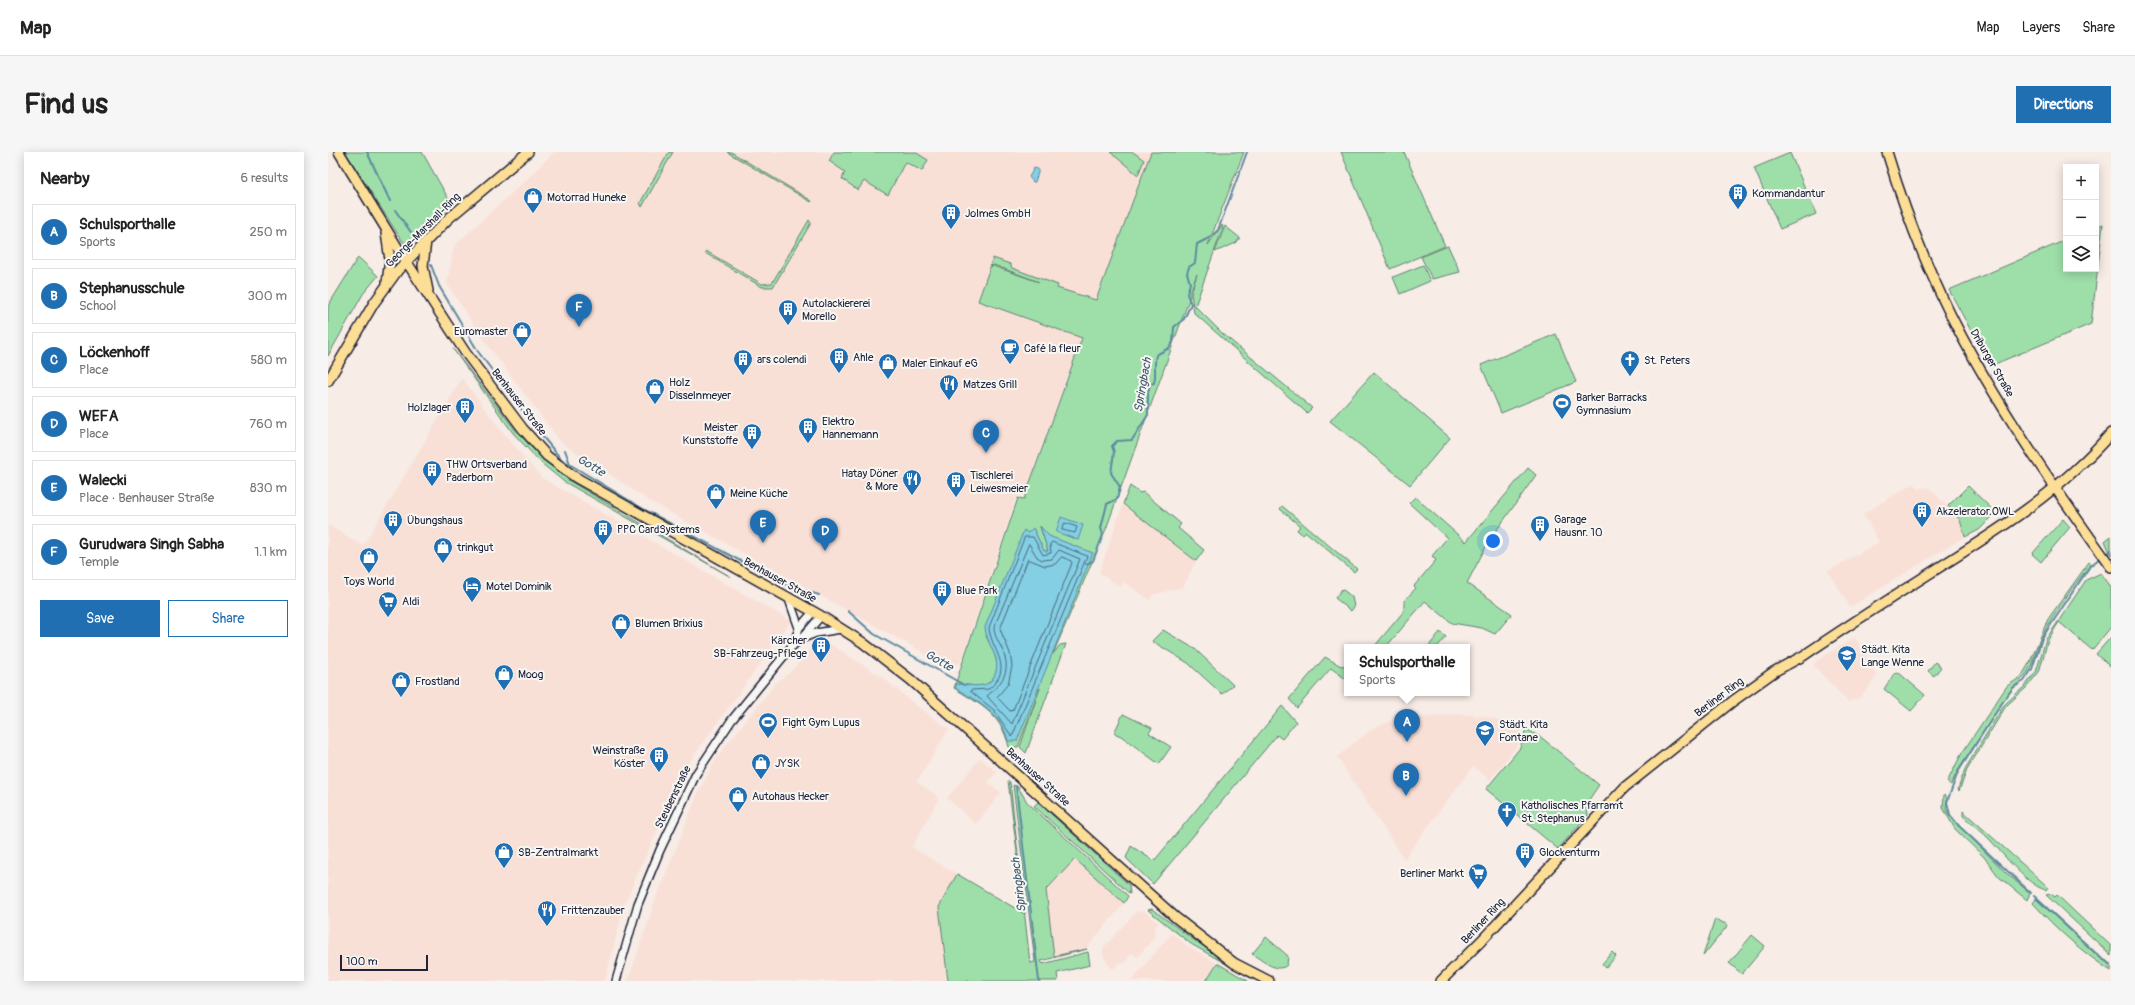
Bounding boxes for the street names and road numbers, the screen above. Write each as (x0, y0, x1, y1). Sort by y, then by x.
street label: George-Marshall-Ring (383, 190, 463, 270)
street label: Driburger Straße (1967, 327, 2017, 400)
street label: Benhauser Straße (489, 366, 549, 438)
street label: Benhauser Straße (741, 555, 819, 606)
street label: Berliner Ring (1692, 674, 1746, 720)
street label: Benhauser Straße (1003, 745, 1073, 809)
street label: Steubenstraße (652, 763, 694, 831)
street label: Berliner Ring (1458, 895, 1508, 947)

